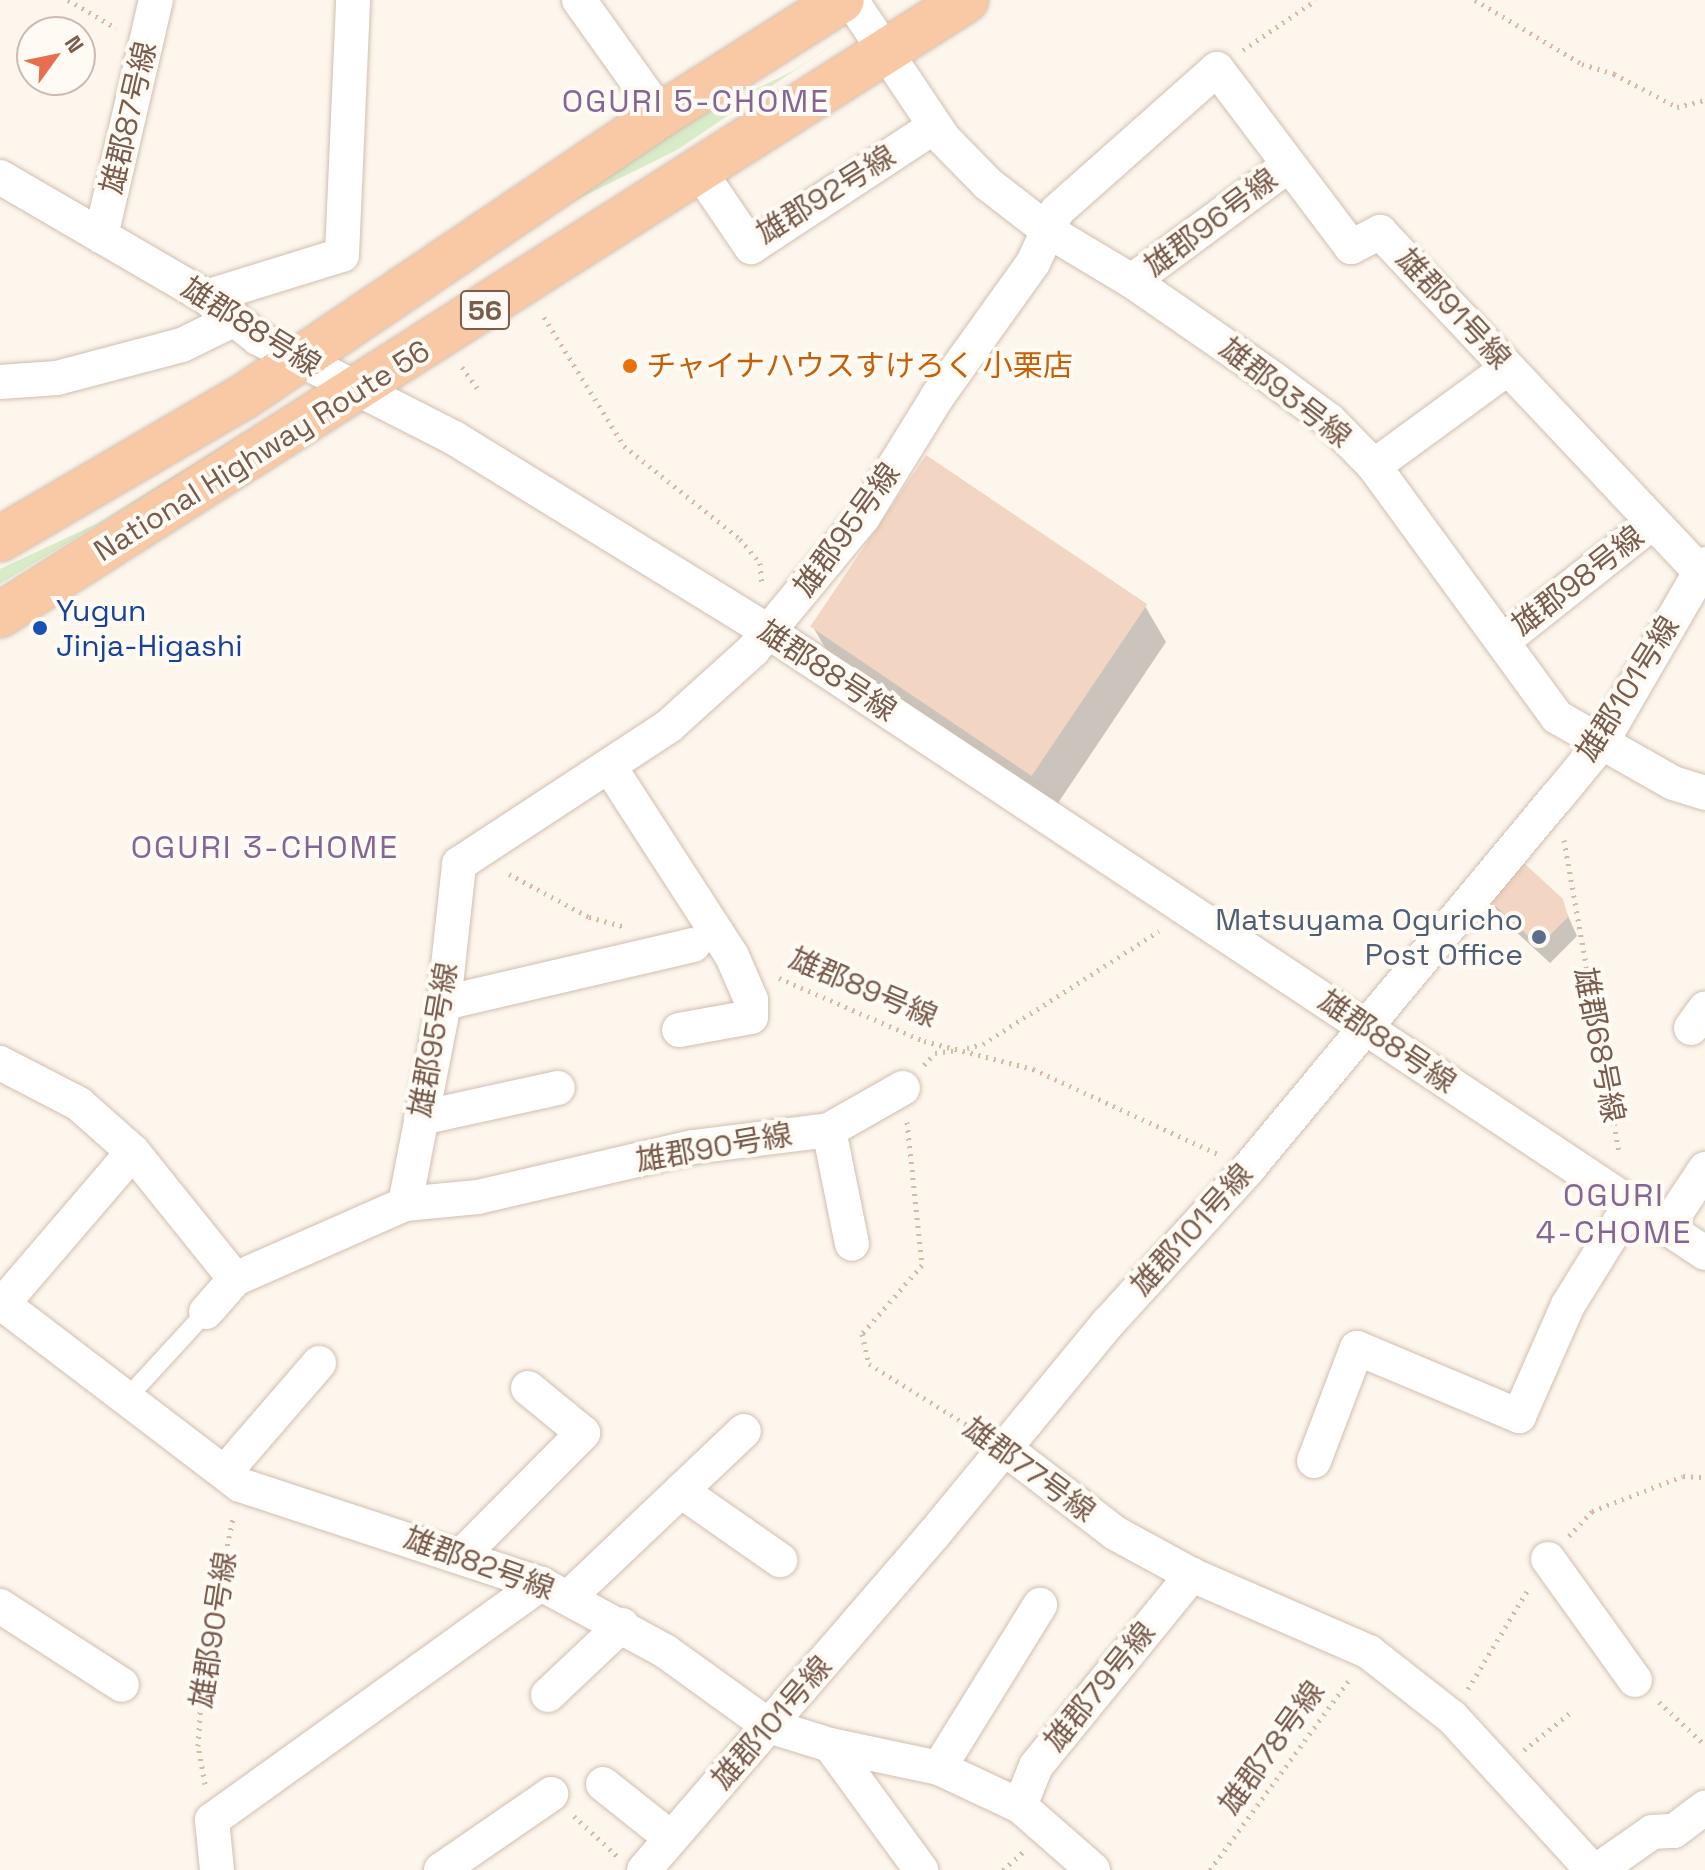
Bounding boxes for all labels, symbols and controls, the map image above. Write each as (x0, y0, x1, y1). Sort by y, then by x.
north arrow (16, 16, 96, 96)
text: N (59, 30, 90, 58)
street label: 雄郡87号線 (94, 38, 164, 198)
district label: OGURI 5-CHOME (562, 82, 830, 120)
street label: 雄郡92号線 (750, 138, 902, 252)
street label: 雄郡96号線 (1138, 161, 1284, 285)
street label: 雄郡91号線 (1388, 242, 1518, 376)
street label: 雄郡88号線 (175, 270, 327, 384)
road number: 56 (459, 286, 511, 334)
street label: 雄郡93号線 (1212, 331, 1358, 455)
street label: National Highway Route 56 (88, 333, 436, 569)
place label: チャイナハウスすけろく 小栗店 (646, 348, 1074, 384)
marker: チャイナハウスすけろく 小栗店 (621, 357, 639, 375)
street label: 雄郡95号線 (786, 456, 908, 604)
street label: 雄郡98号線 (1505, 518, 1651, 644)
place label: Yugun Jinja-Higashi (56, 593, 243, 664)
street label: 雄郡101号線 (1569, 610, 1687, 768)
street label: 雄郡88号線 (751, 613, 903, 729)
marker: Yugun Jinja-Higashi (31, 619, 49, 637)
district label: OGURI 3-CHOME (131, 828, 399, 866)
place label: Matsuyama Oguricho Post Office (1215, 902, 1523, 972)
marker: Matsuyama Oguricho Post Office (1530, 928, 1548, 946)
street label: 雄郡89号線 (784, 941, 942, 1035)
street label: 雄郡95号線 (403, 960, 465, 1120)
street label: 雄郡68号線 (1566, 964, 1632, 1126)
street label: 雄郡88号線 (1312, 983, 1462, 1101)
street label: 雄郡90号線 (633, 1117, 795, 1179)
street label: 雄郡101号線 (1124, 1157, 1260, 1303)
district label: OGURI 4-CHOME (1535, 1177, 1693, 1252)
street label: 雄郡77号線 (956, 1410, 1102, 1530)
street label: 雄郡82号線 (399, 1520, 559, 1608)
street label: 雄郡90号線 (184, 1549, 244, 1711)
street label: 雄郡79号線 (1037, 1615, 1163, 1759)
street label: 雄郡101号線 (705, 1649, 839, 1797)
street label: 雄郡78号線 (1212, 1675, 1332, 1821)

